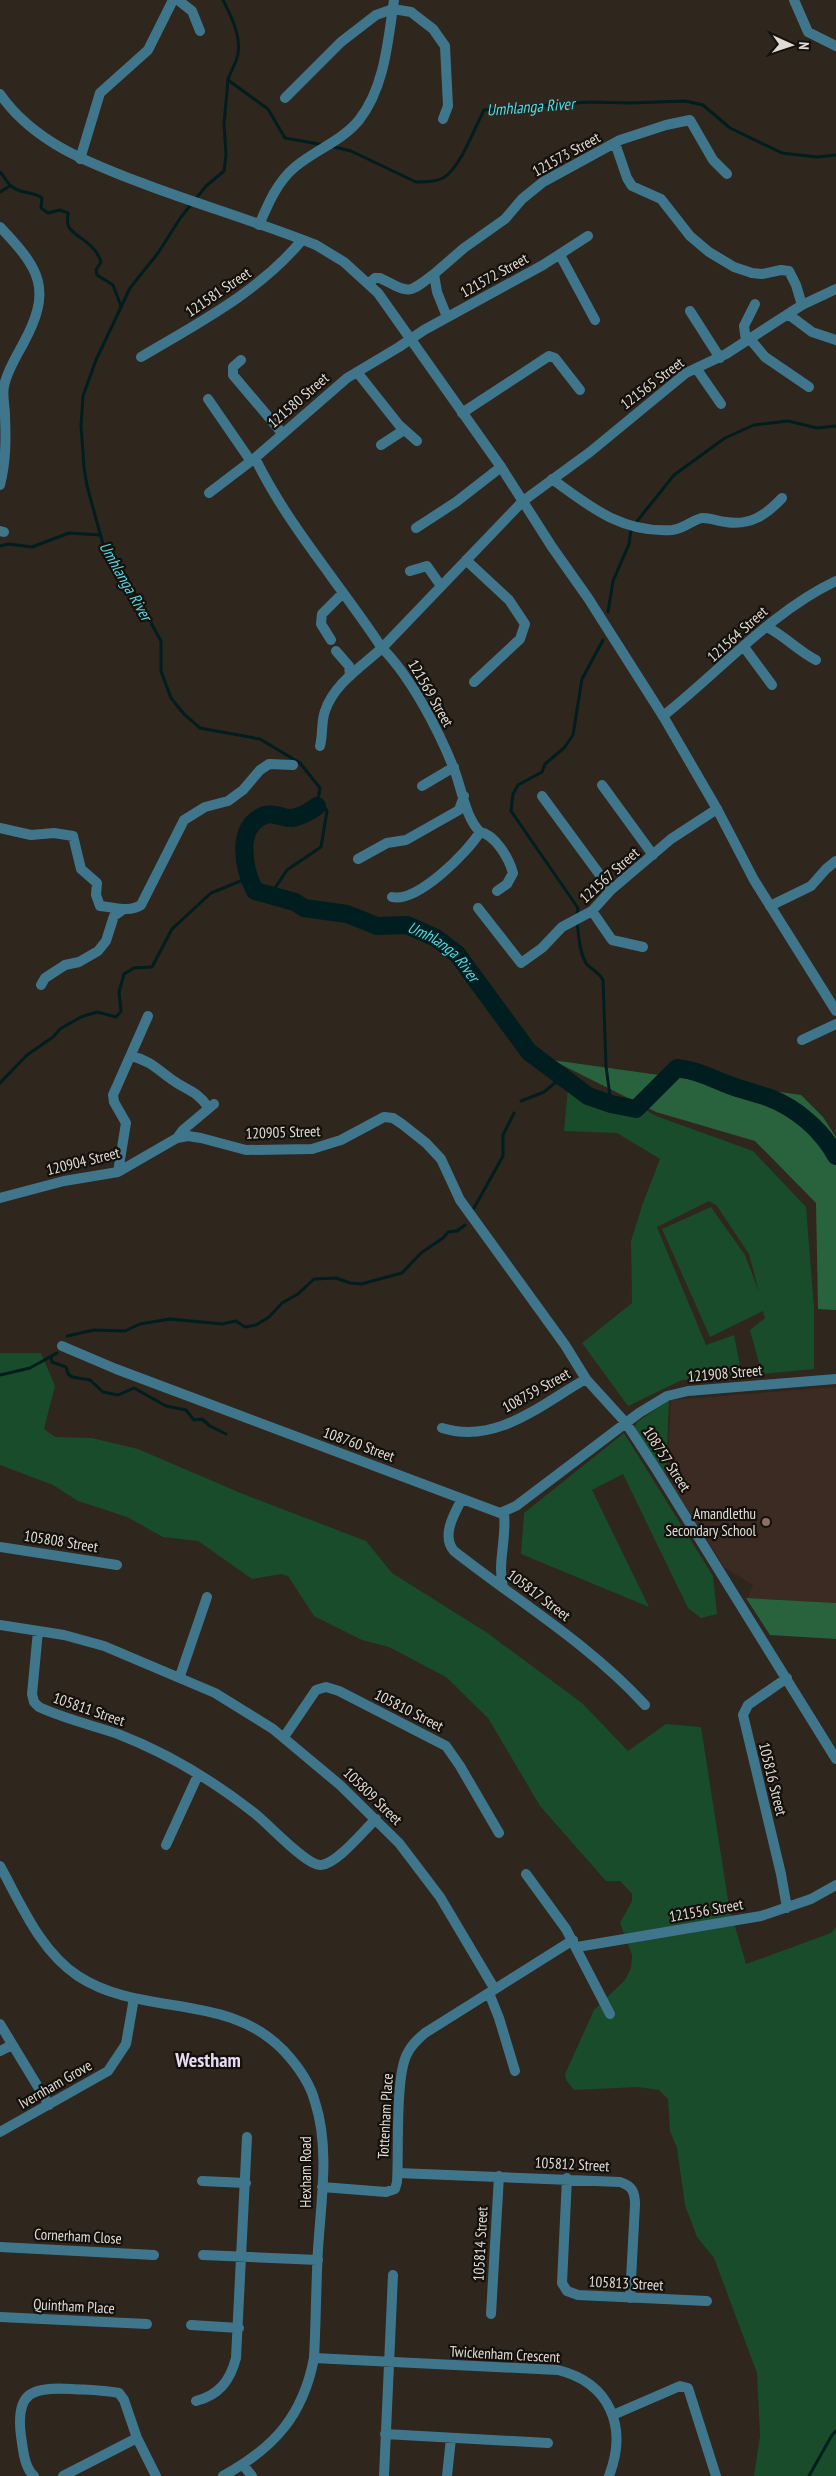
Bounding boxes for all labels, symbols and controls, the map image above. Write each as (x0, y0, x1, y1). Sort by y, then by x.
north arrow (766, 20, 816, 70)
text: N (795, 41, 813, 50)
water label: Umhlanga River (486, 93, 578, 120)
street label: 121573 Street (529, 128, 603, 180)
street label: 121572 Street (457, 249, 531, 301)
street label: 121581 Street (182, 263, 254, 321)
street label: 121565 Street (616, 353, 688, 413)
street label: 121580 Street (264, 368, 332, 432)
water label: Umhlanga River (95, 538, 158, 626)
street label: 121564 Street (703, 602, 771, 666)
street label: 121569 Street (404, 656, 458, 730)
street label: 121567 Street (575, 843, 643, 907)
water label: Umhlanga River (405, 917, 486, 988)
street label: 120905 Street (245, 1121, 321, 1143)
street label: 120904 Street (44, 1143, 122, 1179)
street label: 121908 Street (687, 1360, 763, 1386)
street label: 108759 Street (499, 1364, 573, 1416)
street label: 108760 Street (321, 1422, 397, 1466)
street label: 108757 Street (639, 1423, 695, 1495)
place label: Amandlethu Secondary School (666, 1504, 757, 1540)
marker: Amandlethu Secondary School (760, 1516, 772, 1528)
street label: 105808 Street (23, 1526, 99, 1556)
street label: 105817 Street (504, 1565, 574, 1625)
street label: 105810 Street (371, 1685, 447, 1735)
street label: 105811 Street (51, 1688, 127, 1730)
street label: 105816 Street (755, 1740, 791, 1818)
street label: 105809 Street (340, 1763, 406, 1829)
street label: 121556 Street (668, 1894, 744, 1926)
district label: Westham (174, 2047, 241, 2073)
street label: Ivernham Grove (15, 2055, 95, 2113)
street label: Tottenham Place (373, 2073, 397, 2159)
street label: Hexham Road (296, 2136, 315, 2208)
street label: 105812 Street (534, 2153, 610, 2175)
street label: 105814 Street (469, 2206, 491, 2282)
street label: Cornerham Close (34, 2224, 122, 2248)
street label: 105813 Street (588, 2272, 664, 2294)
street label: Quintham Place (33, 2294, 115, 2318)
street label: Twickenham Crescent (449, 2342, 561, 2366)

